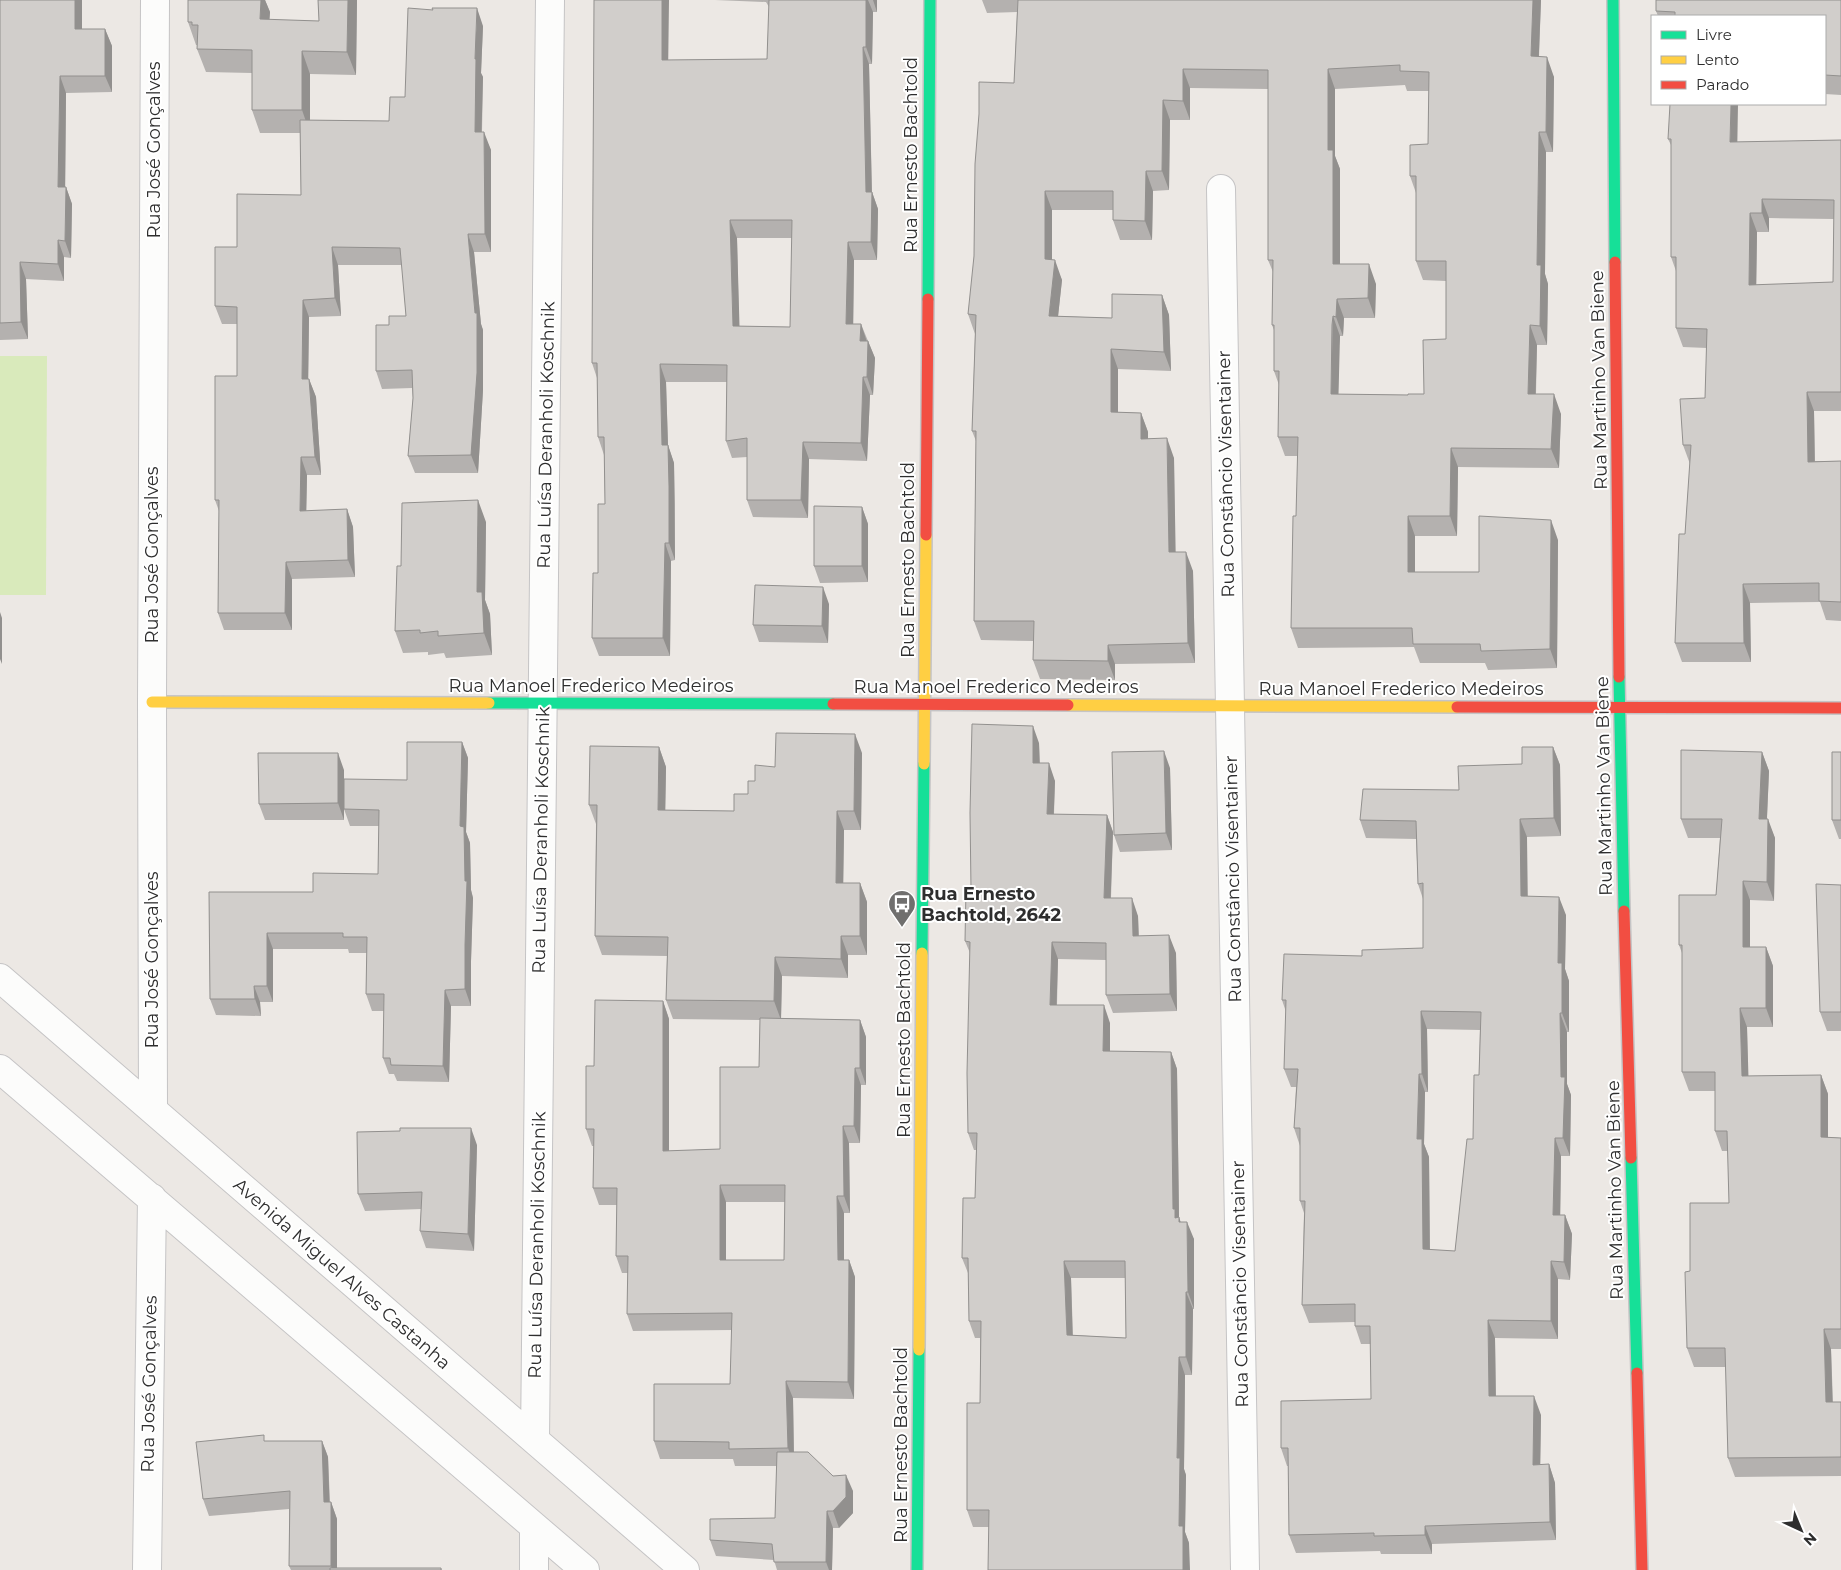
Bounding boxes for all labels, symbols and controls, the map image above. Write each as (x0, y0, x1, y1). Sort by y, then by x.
legend (1651, 15, 1826, 105)
text: Livre (1696, 25, 1732, 44)
text: Lento (1696, 50, 1739, 69)
street label: Rua Ernesto Bachtold (900, 57, 922, 253)
street label: Rua José Gonçalves (143, 61, 165, 239)
text: Parado (1696, 75, 1749, 94)
street label: Rua Martinho Van Biene (1586, 270, 1612, 490)
street label: Rua Luísa Deranholi Koschnik (533, 301, 559, 569)
street label: Rua Constâncio Visentainer (1213, 350, 1239, 598)
street label: Rua Ernesto Bachtold (897, 462, 919, 658)
street label: Rua José Gonçalves (141, 466, 163, 644)
street label: Rua Manoel Frederico Medeiros (448, 675, 734, 697)
street label: Rua Manoel Frederico Medeiros (853, 676, 1139, 698)
street label: Rua Martinho Van Biene (1591, 676, 1617, 896)
street label: Rua Manoel Frederico Medeiros (1258, 678, 1544, 700)
street label: Rua Luísa Deranholi Koschnik (528, 706, 554, 974)
street label: Rua Constâncio Visentainer (1220, 755, 1246, 1003)
street label: Rua José Gonçalves (141, 871, 163, 1049)
place label: Rua Ernesto Bachtold, 2642 (921, 883, 1061, 926)
bus stop icon: Rua Ernesto Bachtold, 2642 (887, 889, 917, 928)
street label: Rua Ernesto Bachtold (893, 942, 915, 1138)
street label: Rua Martinho Van Biene (1602, 1080, 1628, 1300)
street label: Rua Luísa Deranholi Koschnik (524, 1111, 550, 1379)
street label: Rua Constâncio Visentainer (1227, 1160, 1253, 1408)
street label: Avenida Miguel Alves Castanha (229, 1174, 455, 1374)
street label: Rua José Gonçalves (136, 1295, 162, 1473)
street label: Rua Ernesto Bachtold (890, 1347, 912, 1543)
north arrow (1776, 1505, 1826, 1555)
text: N (1800, 1529, 1820, 1550)

